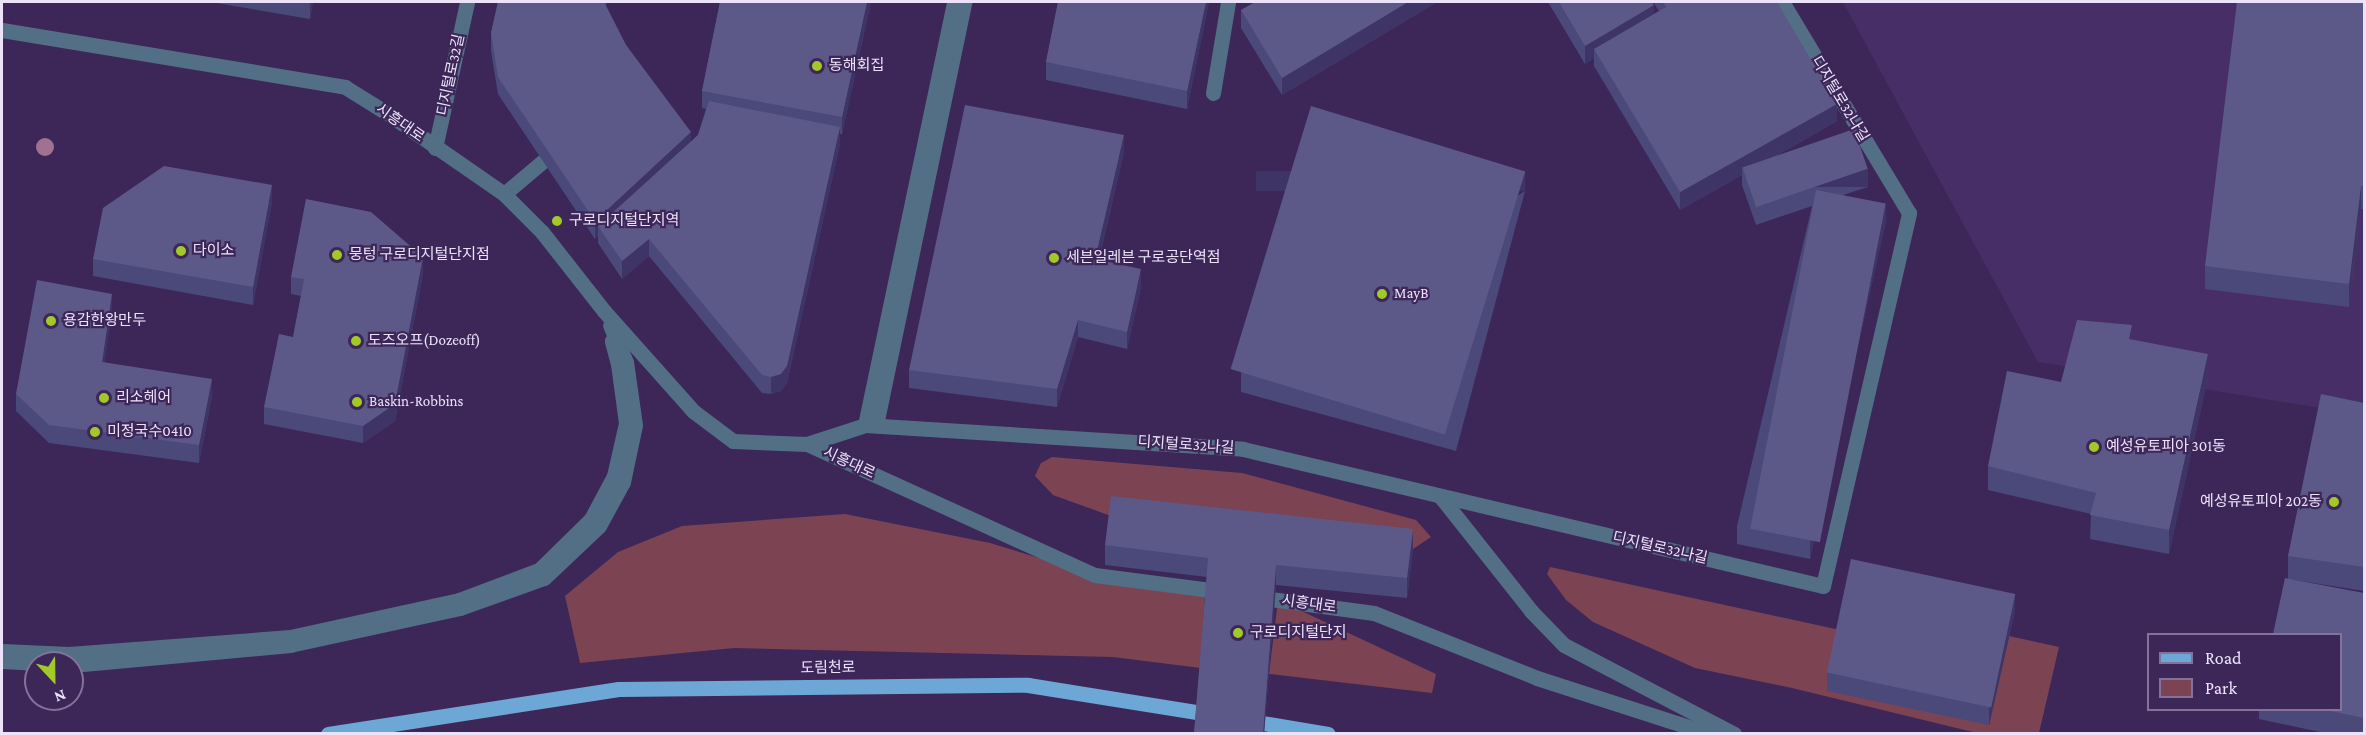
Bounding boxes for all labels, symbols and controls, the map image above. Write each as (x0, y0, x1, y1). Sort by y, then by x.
street label: 디지털로32길 (434, 32, 468, 118)
street label: 디지털로32나길 (1807, 53, 1873, 145)
place label: 동해회집 (829, 57, 884, 75)
marker: 동해회집 (810, 59, 824, 73)
street label: 시흥대로 (372, 100, 428, 146)
place label: 구로디지털단지역 (569, 212, 679, 230)
marker: 구로디지털단지역 (550, 214, 564, 228)
place label: 다이소 (193, 242, 234, 260)
marker: 다이소 (174, 244, 188, 258)
place label: 뭉텅 구로디지털단지점 (349, 246, 490, 264)
marker: 뭉텅 구로디지털단지점 (330, 248, 344, 262)
place label: 세븐일레븐 구로공단역점 (1066, 249, 1221, 267)
marker: 세븐일레븐 구로공단역점 (1047, 251, 1061, 265)
place label: MayB (1394, 285, 1428, 303)
marker: MayB (1375, 287, 1389, 301)
place label: 용감한왕만두 (63, 312, 146, 330)
marker: 용감한왕만두 (44, 314, 58, 328)
place label: 도즈오프(Dozeoff) (368, 332, 480, 350)
marker: 도즈오프(Dozeoff) (349, 334, 363, 348)
place label: 리소헤어 (116, 389, 171, 407)
marker: 리소헤어 (97, 391, 111, 405)
place label: Baskin-Robbins (369, 393, 463, 411)
marker: Baskin-Robbins (350, 395, 364, 409)
place label: 미정국수0410 (107, 423, 192, 441)
marker: 미정국수0410 (88, 425, 102, 439)
street label: 디지털로32나길 (1137, 433, 1235, 457)
place label: 예성유토피아 301동 (2106, 438, 2226, 456)
marker: 예성유토피아 301동 (2087, 440, 2101, 454)
street label: 시흥대로 (820, 443, 878, 483)
place label: 예성유토피아 202동 (2200, 493, 2322, 511)
marker: 예성유토피아 202동 (2327, 495, 2341, 509)
street label: 디지털로32나길 (1611, 528, 1709, 568)
street label: 시흥대로 (1280, 591, 1338, 617)
place label: 구로디지털단지 (1250, 624, 1347, 642)
marker: 구로디지털단지 (1231, 626, 1245, 640)
legend (2147, 633, 2342, 711)
text: Road (2205, 648, 2242, 668)
north arrow (24, 651, 84, 711)
street label: 도림천로 (800, 659, 856, 677)
text: Park (2205, 678, 2237, 698)
text: N (52, 686, 68, 706)

